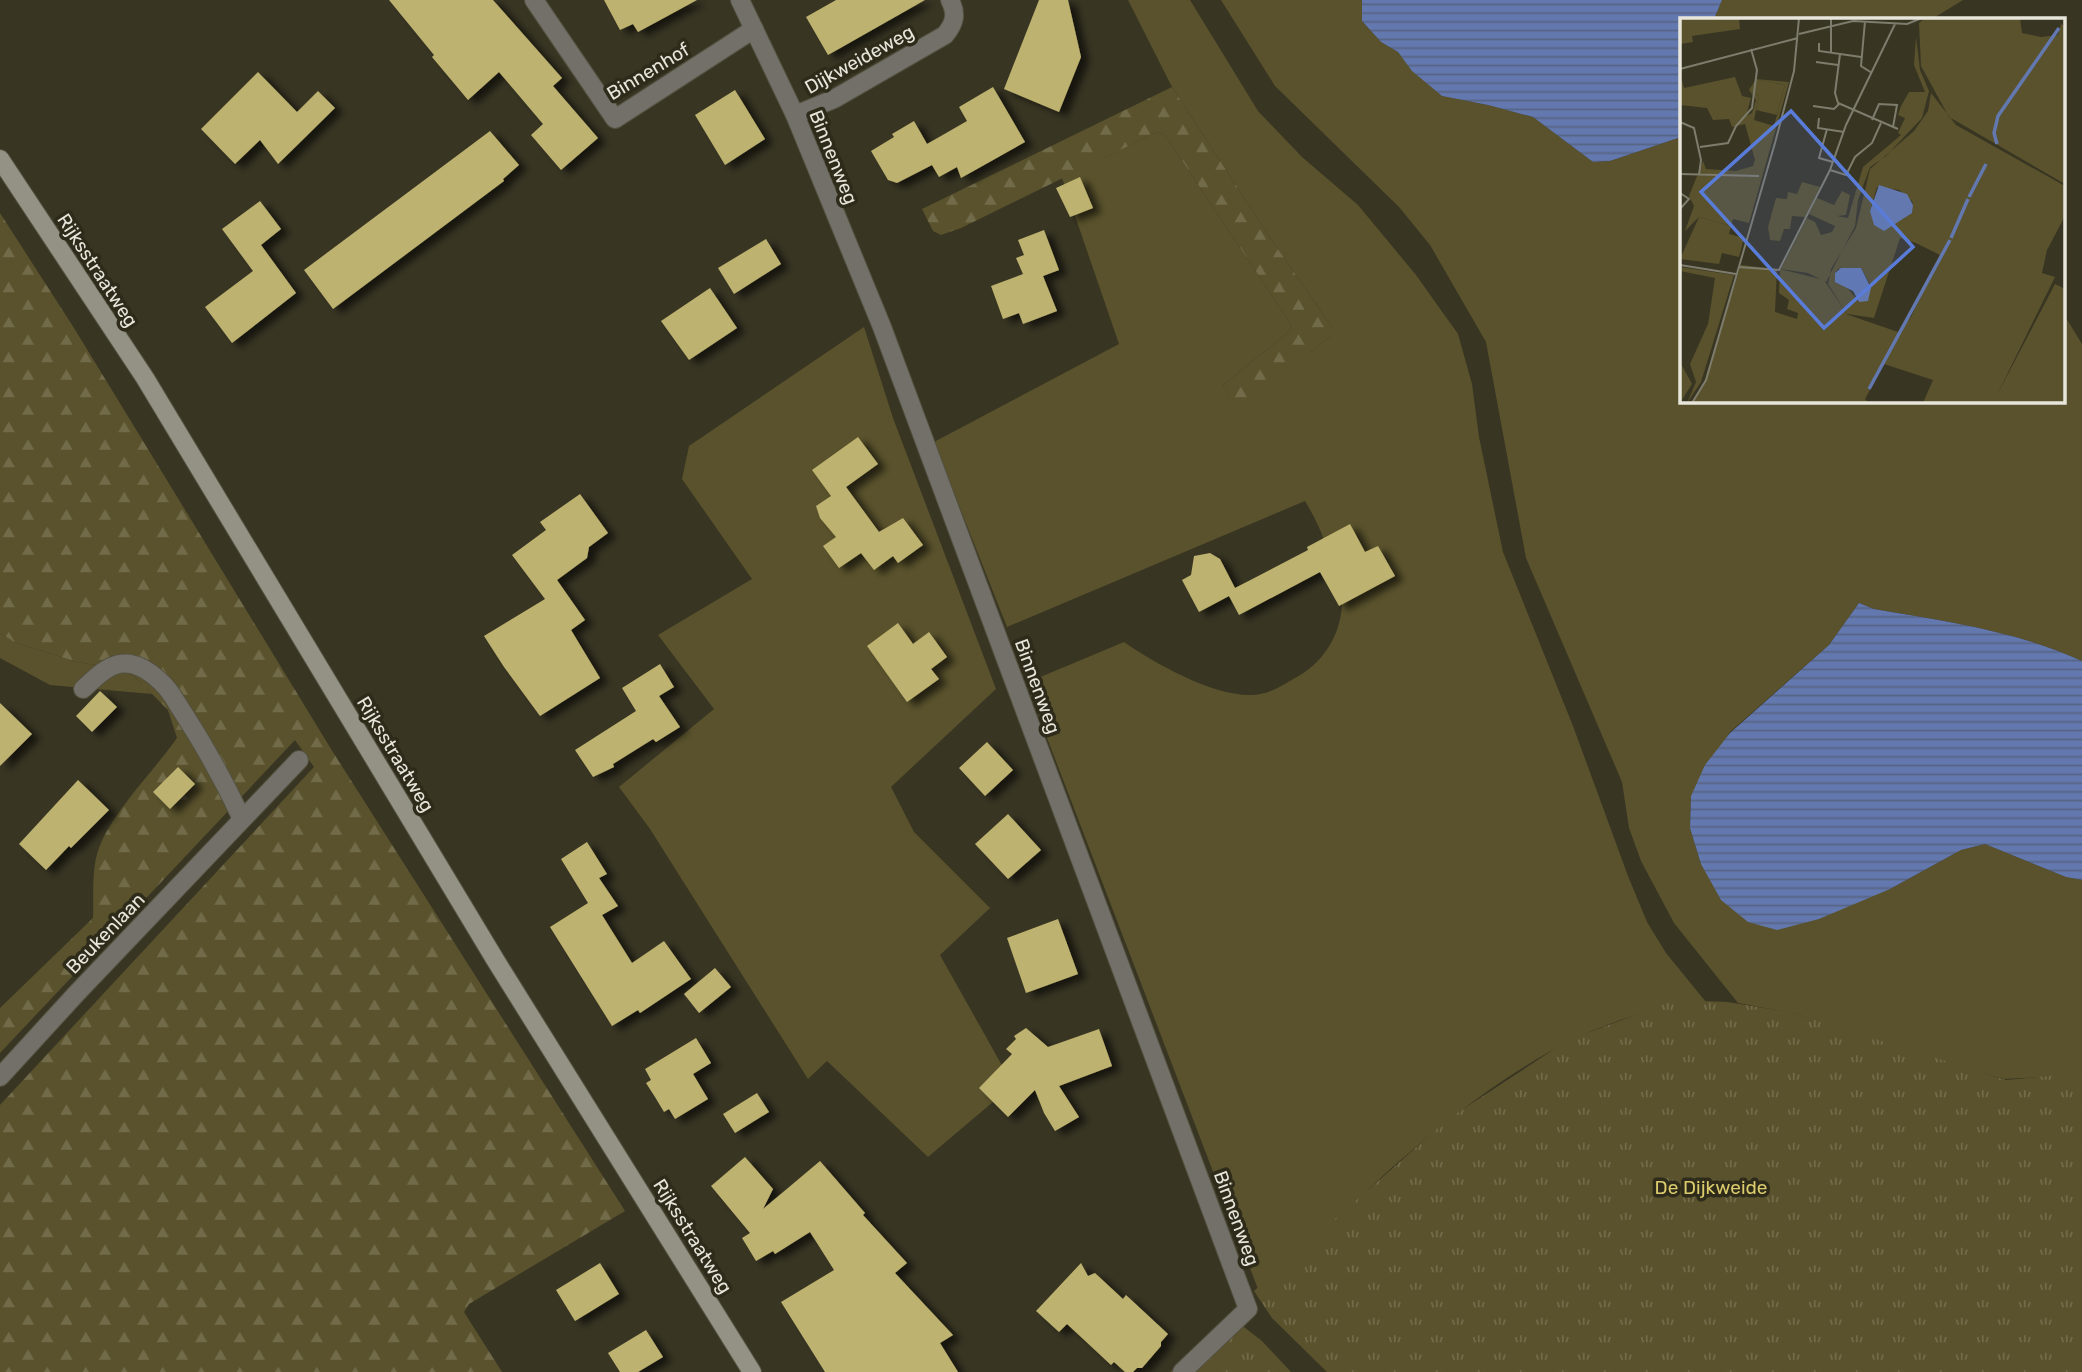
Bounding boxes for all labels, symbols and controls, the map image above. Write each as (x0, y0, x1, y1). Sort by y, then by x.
inset map (1680, 18, 2064, 402)
street label: Dijkweideweg (801, 20, 918, 99)
street label: Binnenhof (603, 37, 694, 105)
street label: Binnenweg (804, 107, 863, 208)
street label: Rijksstraatweg (52, 209, 143, 331)
street label: Binnenweg (1010, 636, 1065, 737)
street label: Rijksstraatweg (352, 692, 439, 816)
street label: Beukenlaan (61, 888, 150, 979)
street label: Binnenweg (1209, 1168, 1264, 1269)
street label: Rijksstraatweg (648, 1175, 737, 1298)
park label: De Dijkweide (1655, 1176, 1767, 1199)

